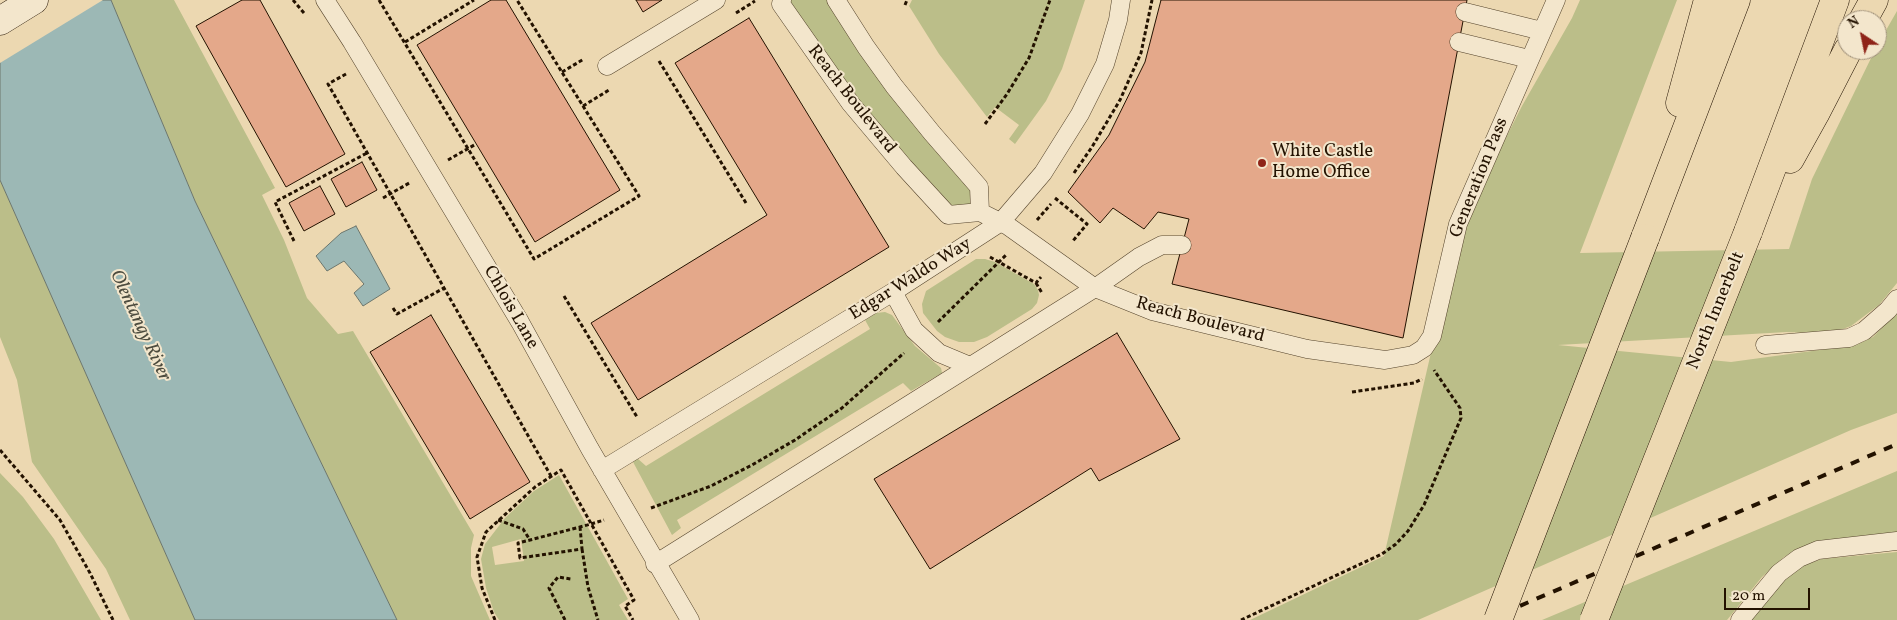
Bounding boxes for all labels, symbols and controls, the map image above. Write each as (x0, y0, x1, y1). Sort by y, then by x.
north arrow (1837, 10, 1887, 60)
text: N (1844, 12, 1863, 34)
street label: Reach Boulevard (802, 41, 900, 159)
street label: Generation Pass (1446, 115, 1514, 241)
place label: White Castle Home Office (1272, 142, 1373, 184)
marker: White Castle Home Office (1256, 157, 1268, 169)
street label: Edgar Waldo Way (846, 234, 976, 326)
street label: North Innerbelt (1684, 249, 1750, 373)
street label: Chlois Lane (478, 263, 542, 353)
water label: Olentangy River (103, 267, 175, 385)
street label: Reach Boulevard (1133, 293, 1267, 349)
scale bar (1727, 578, 1813, 610)
text: 20 m (1732, 586, 1765, 607)

